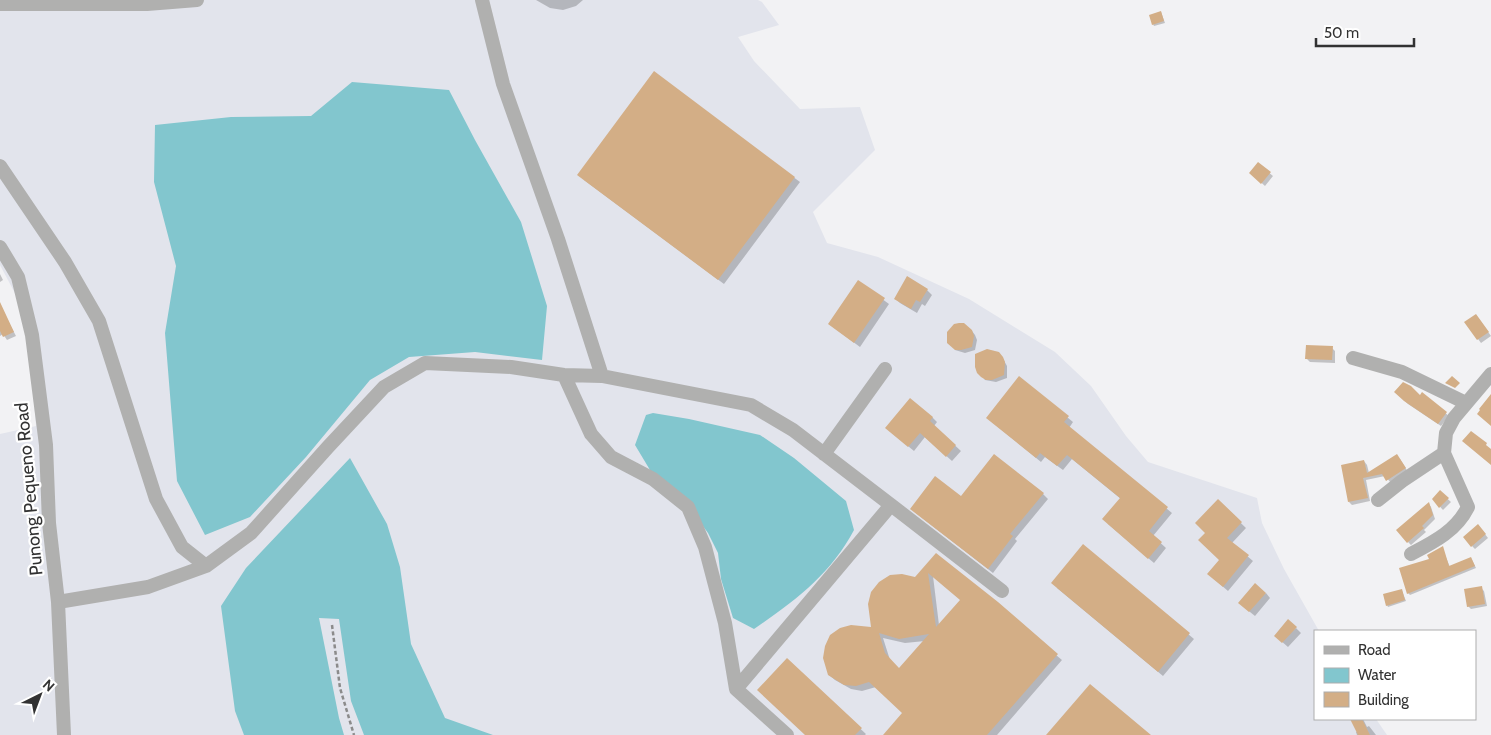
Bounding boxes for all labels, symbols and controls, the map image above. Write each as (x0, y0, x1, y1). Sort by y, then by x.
scale bar (1316, 15, 1414, 47)
text: 50 m (1324, 24, 1359, 42)
street label: Punong Pequeno Road (10, 402, 48, 576)
legend (1314, 630, 1476, 720)
text: Road (1358, 641, 1391, 659)
text: Water (1358, 666, 1396, 684)
north arrow (15, 670, 65, 720)
text: N (39, 675, 58, 695)
text: Building (1358, 691, 1409, 709)

